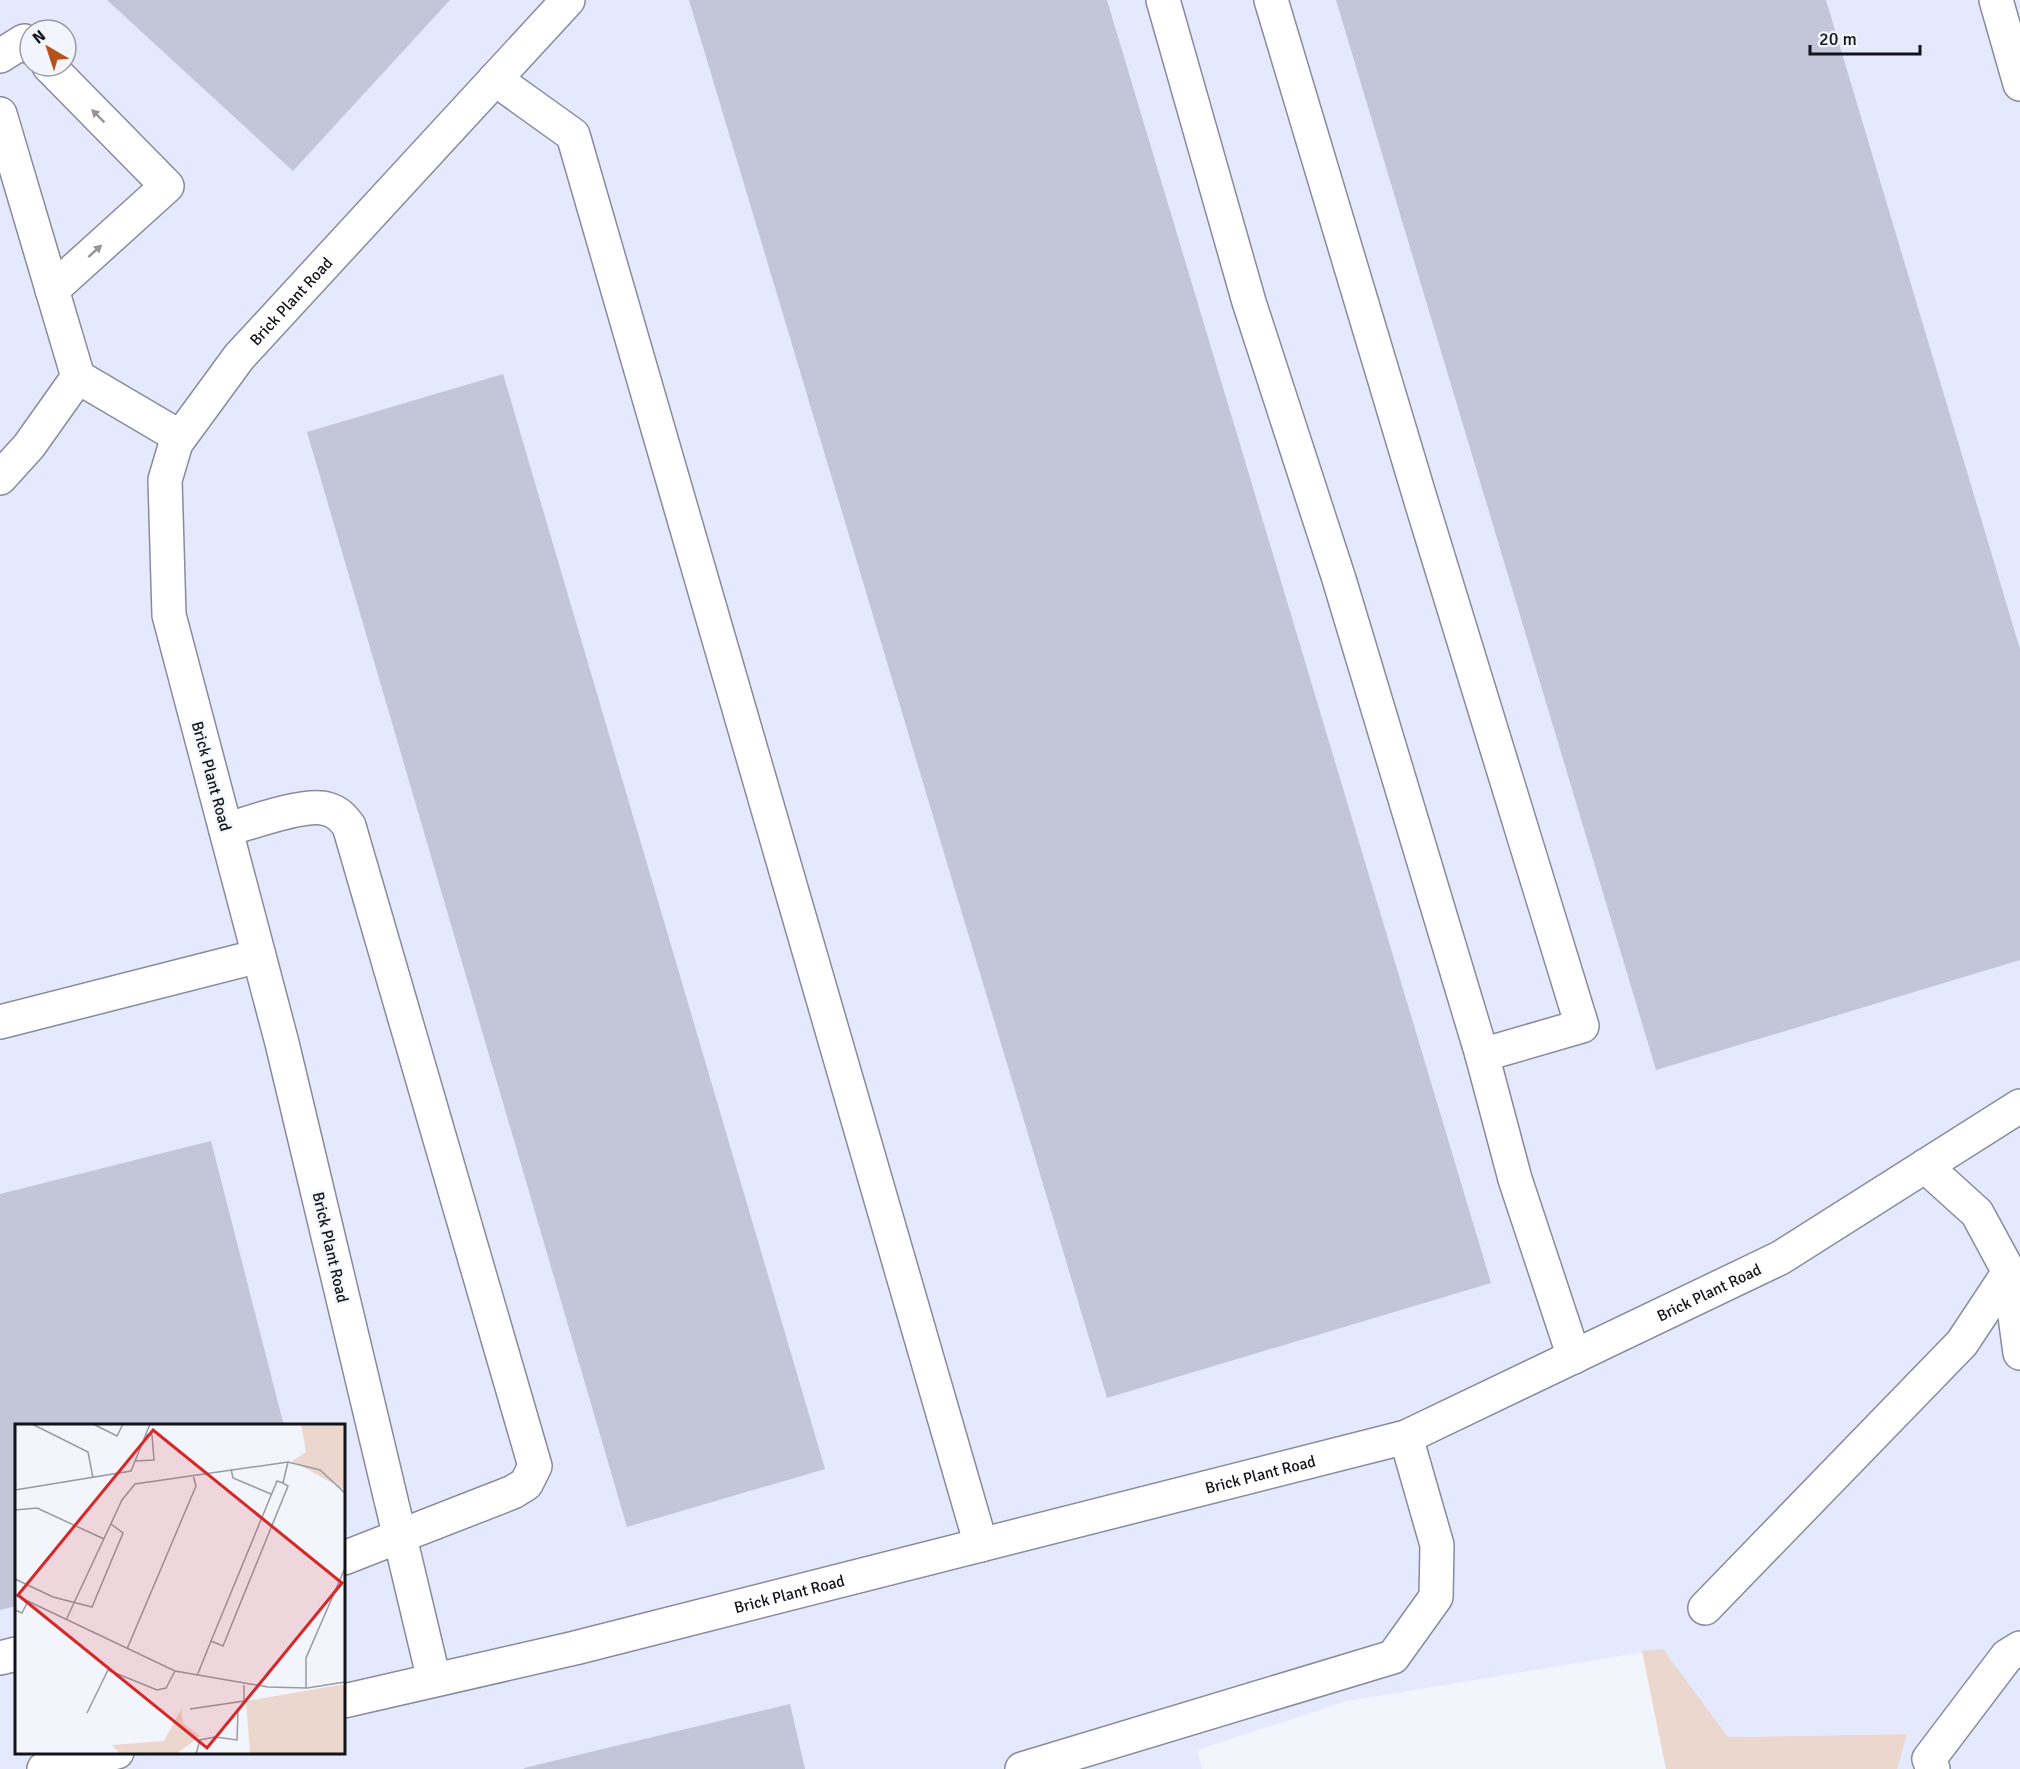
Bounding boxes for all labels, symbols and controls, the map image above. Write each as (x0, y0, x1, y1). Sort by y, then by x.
north arrow (18, 18, 78, 78)
scale bar (1810, 18, 1920, 56)
text: N (29, 26, 50, 48)
text: 20 m (1819, 28, 1857, 50)
one-way arrow (91, 109, 105, 123)
one-way arrow (88, 244, 103, 258)
street label: Brick Plant Road (246, 253, 337, 350)
street label: Brick Plant Road (187, 719, 235, 833)
street label: Brick Plant Road (308, 1190, 352, 1305)
street label: Brick Plant Road (1654, 1260, 1765, 1326)
inset map (15, 1424, 345, 1754)
street label: Brick Plant Road (1203, 1451, 1318, 1499)
street label: Brick Plant Road (732, 1571, 847, 1618)

